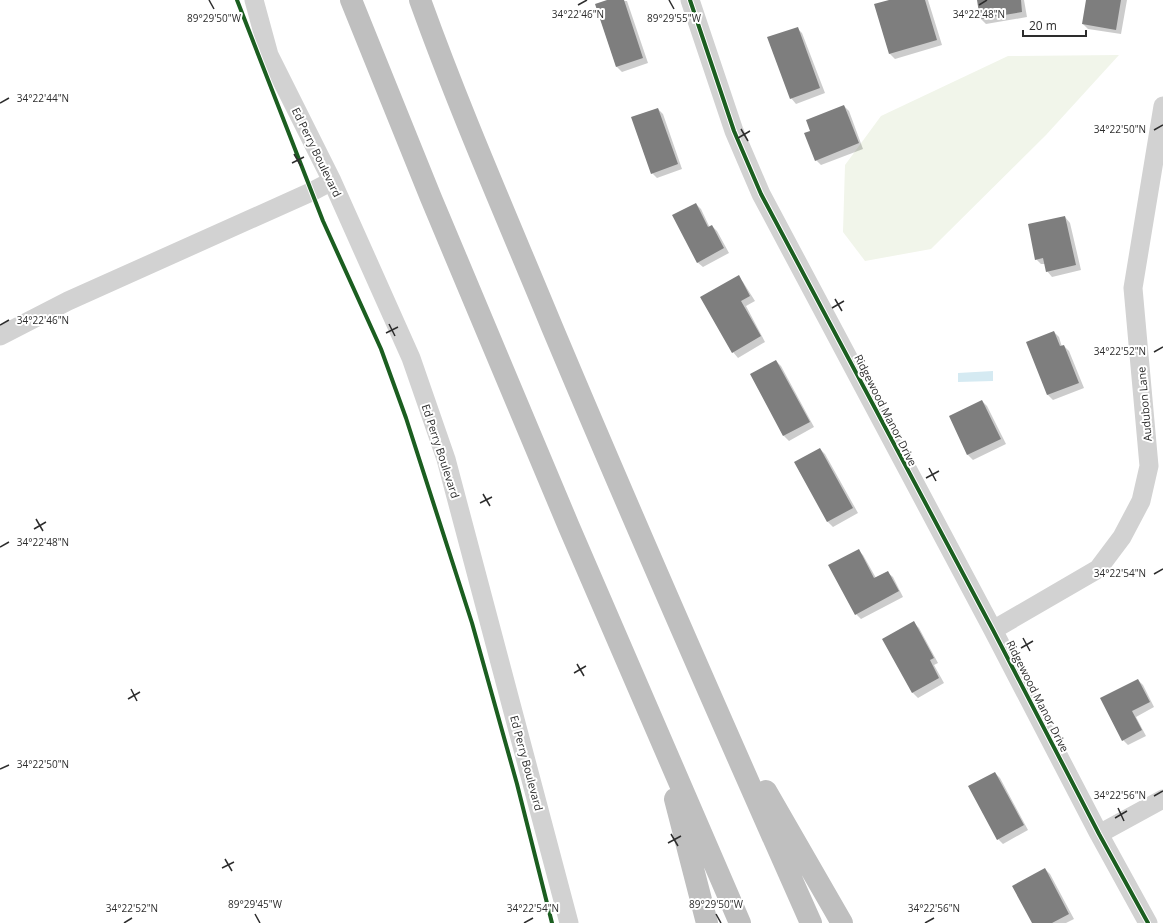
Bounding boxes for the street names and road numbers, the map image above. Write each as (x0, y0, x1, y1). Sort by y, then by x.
street label: Ed Perry Boulevard (289, 105, 345, 199)
street label: Ridgewood Manor Drive (851, 352, 921, 468)
street label: Audubon Lane (1133, 366, 1155, 442)
street label: Ed Perry Boulevard (419, 402, 463, 500)
street label: Ridgewood Manor Drive (1003, 638, 1073, 754)
street label: Ed Perry Boulevard (507, 714, 547, 812)

